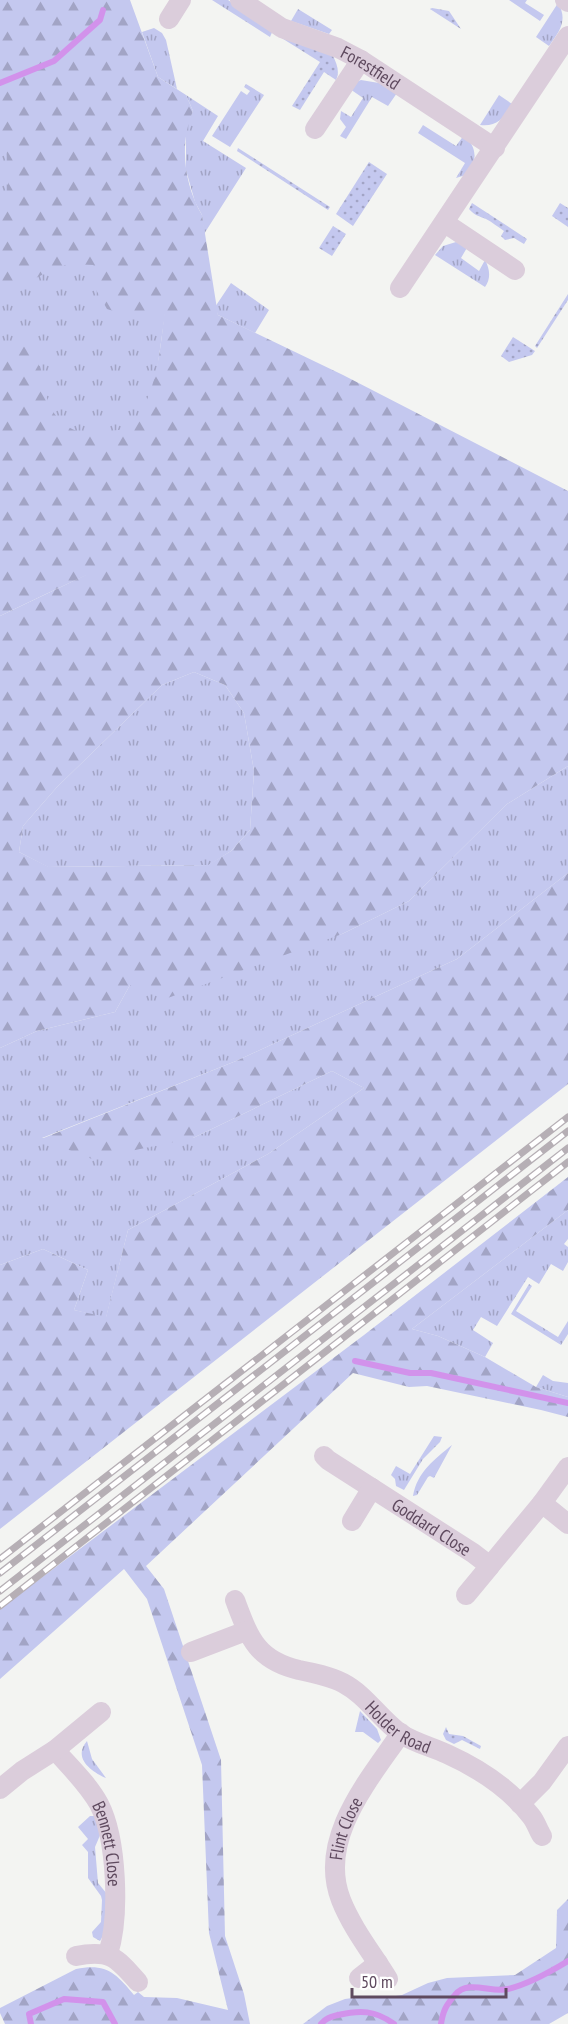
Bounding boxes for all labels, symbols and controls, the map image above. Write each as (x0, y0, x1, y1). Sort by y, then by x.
street label: Forestfield (337, 40, 405, 94)
street label: Goddard Close (388, 1493, 476, 1561)
street label: Holder Road (361, 1696, 434, 1758)
street label: Flint Close (324, 1793, 367, 1861)
street label: Bennett Close (88, 1797, 127, 1887)
scale bar (352, 1961, 506, 1999)
text: 50 m (361, 1970, 393, 1993)

